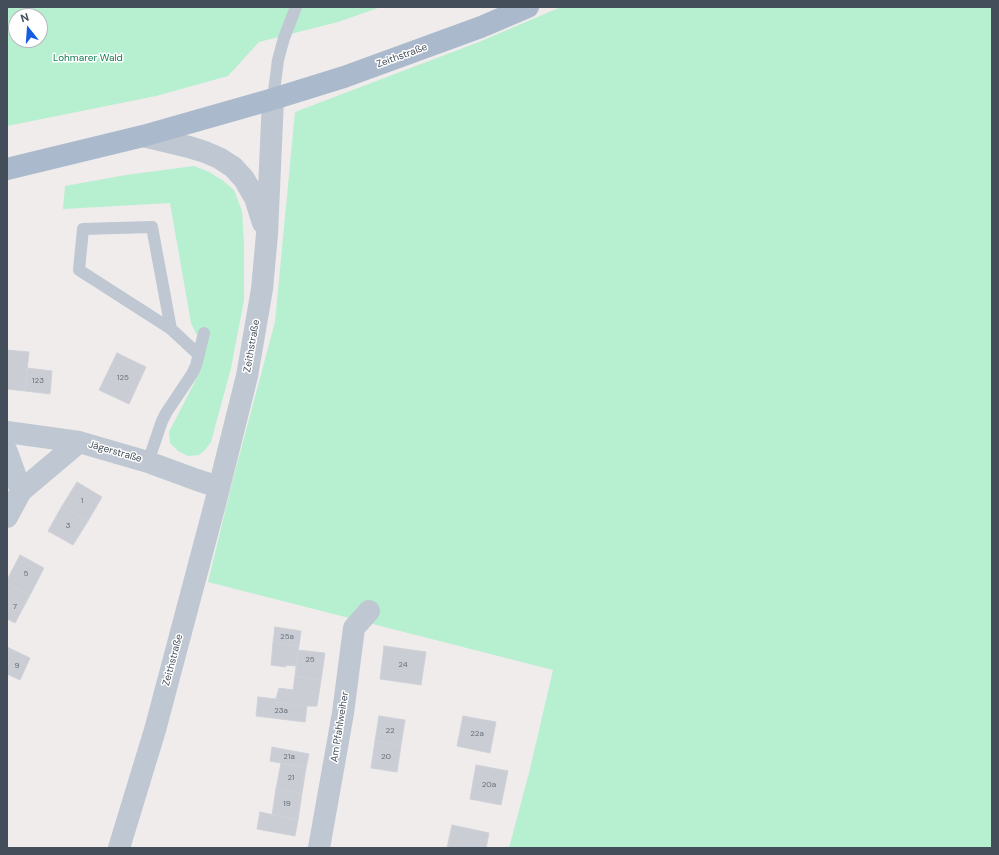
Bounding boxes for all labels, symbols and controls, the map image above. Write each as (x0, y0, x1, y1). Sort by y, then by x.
north arrow (8, 8, 48, 48)
text: N (19, 10, 31, 25)
street label: Zeithstraße (375, 41, 429, 71)
park label: Lohmarer Wald (53, 52, 123, 64)
street label: Zeithstraße (241, 319, 263, 373)
house number: 125 (117, 373, 129, 383)
house number: 123 (32, 376, 44, 386)
street label: Jägerstraße (87, 439, 143, 465)
house number: 1 (81, 496, 83, 506)
house number: 3 (66, 521, 70, 531)
house number: 5 (24, 569, 28, 579)
house number: 7 (13, 602, 17, 612)
house number: 25a (280, 632, 294, 642)
street label: Zeithstraße (160, 633, 186, 687)
house number: 25 (305, 655, 315, 665)
house number: 24 (398, 660, 408, 670)
house number: 9 (14, 661, 20, 671)
street label: Am Pfahlweiher (328, 691, 352, 763)
house number: 23a (274, 706, 288, 716)
house number: 22 (385, 726, 395, 736)
house number: 22a (470, 729, 484, 739)
house number: 21a (283, 752, 295, 762)
house number: 20 (381, 752, 391, 762)
house number: 21 (287, 773, 295, 783)
house number: 20a (482, 780, 496, 790)
house number: 19 (283, 799, 291, 809)

